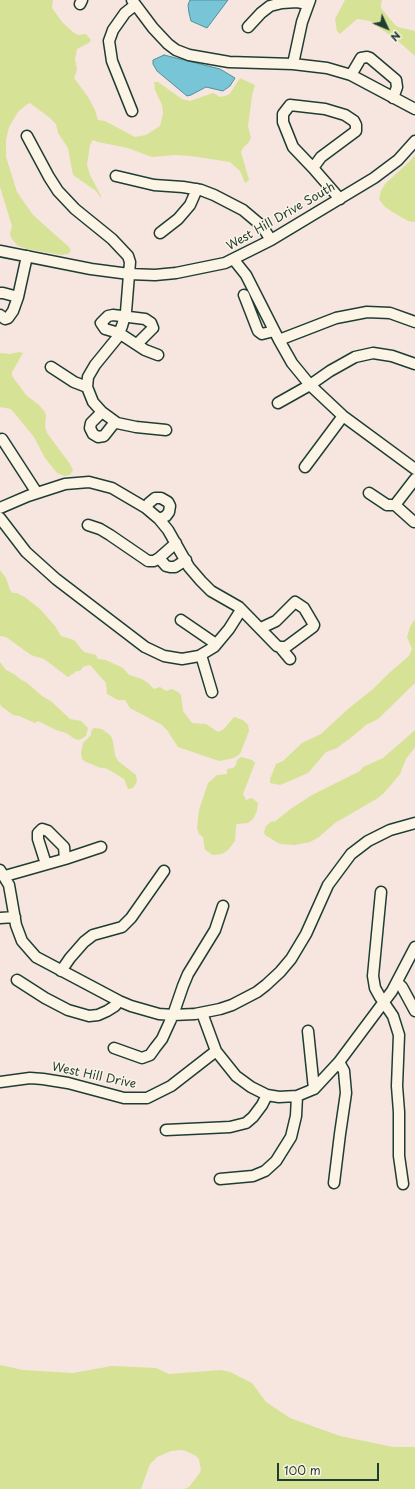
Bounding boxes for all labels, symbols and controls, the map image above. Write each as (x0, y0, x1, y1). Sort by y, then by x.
north arrow (367, 8, 407, 48)
text: N (387, 28, 405, 46)
street label: West Hill Drive South (224, 180, 338, 254)
street label: West Hill Drive (50, 1060, 138, 1092)
scale bar (279, 1455, 381, 1481)
text: 100 m (284, 1461, 321, 1479)

